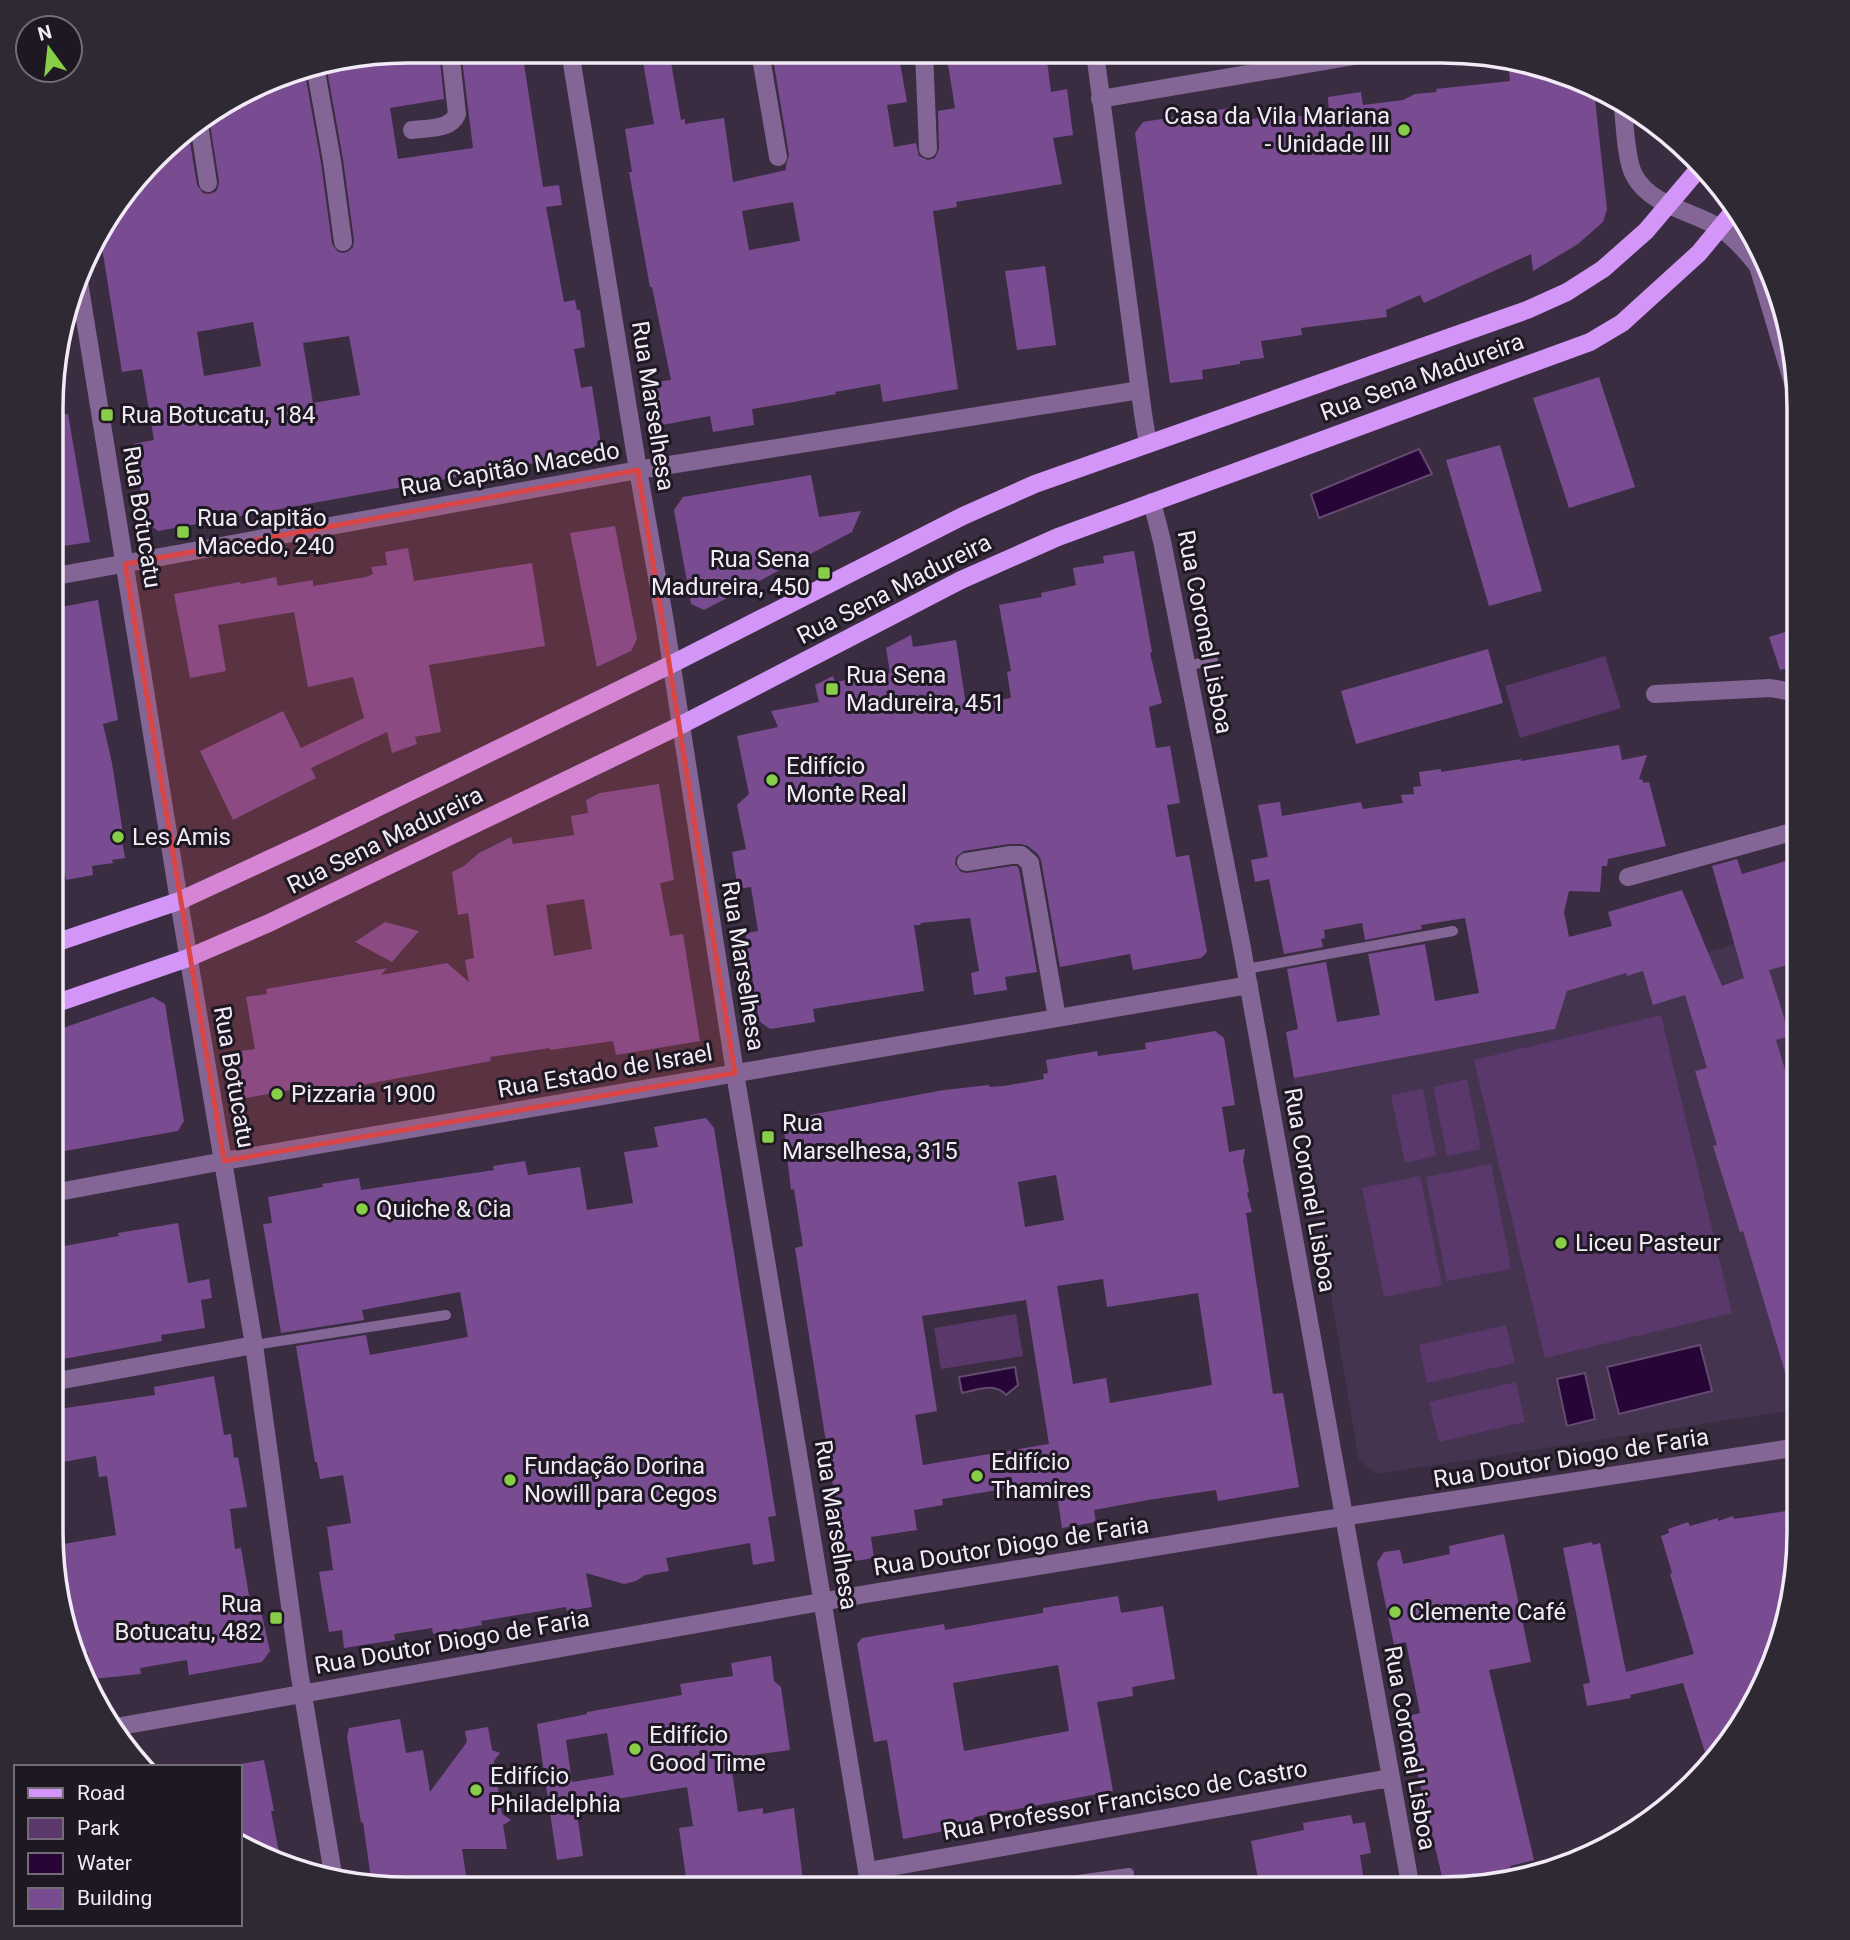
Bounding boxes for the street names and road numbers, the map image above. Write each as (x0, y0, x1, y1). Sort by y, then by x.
street label: Rua Marselhesa (626, 319, 680, 493)
street label: Rua Sena Madureira (1317, 327, 1527, 427)
street label: Rua Capitão Macedo (398, 436, 622, 502)
street label: Rua Botucatu (117, 444, 167, 590)
street label: Rua Sena Madureira (792, 528, 996, 650)
street label: Rua Coronel Lisboa (1172, 528, 1238, 736)
street label: Rua Sena Madureira (283, 780, 487, 900)
street label: Rua Marselhesa (716, 879, 770, 1053)
street label: Rua Botucatu (208, 1004, 260, 1150)
street label: Rua Estado de Israel (495, 1038, 715, 1104)
street label: Rua Coronel Lisboa (1278, 1086, 1342, 1294)
street label: Rua Doutor Diogo de Faria (1431, 1422, 1711, 1494)
street label: Rua Marselhesa (809, 1438, 863, 1612)
street label: Rua Doutor Diogo de Faria (871, 1510, 1151, 1582)
street label: Rua Doutor Diogo de Faria (312, 1604, 592, 1680)
street label: Rua Coronel Lisboa (1378, 1644, 1442, 1852)
street label: Rua Professor Francisco de Castro (941, 1754, 1309, 1846)

